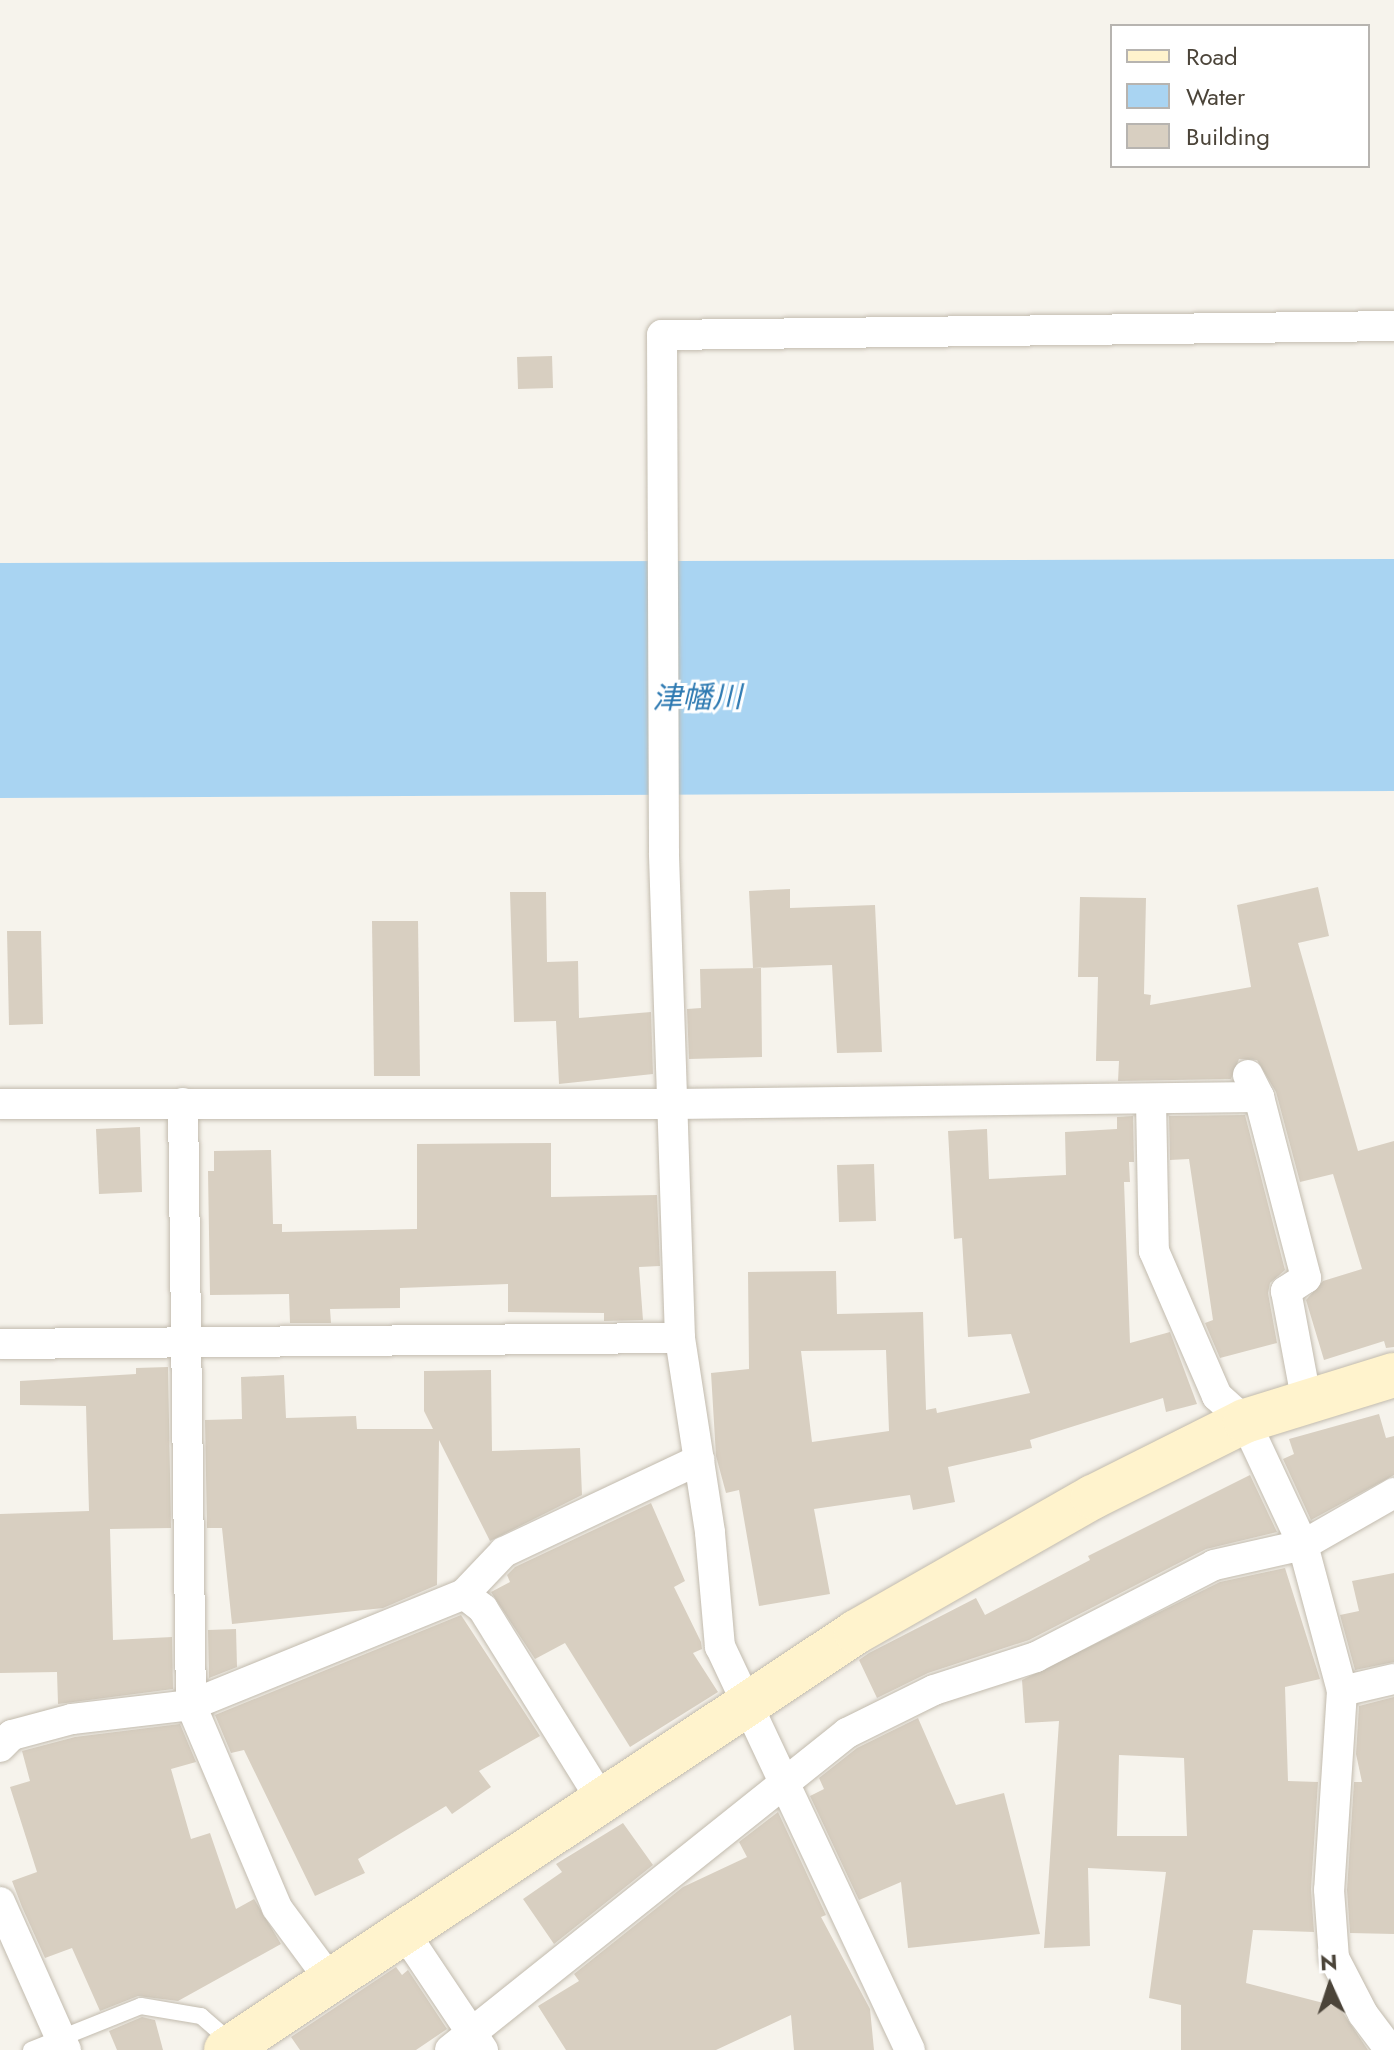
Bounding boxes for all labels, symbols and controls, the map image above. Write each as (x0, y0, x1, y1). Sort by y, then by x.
legend (1110, 24, 1370, 168)
text: Road (1186, 39, 1238, 74)
text: Water (1186, 79, 1245, 114)
text: Building (1186, 119, 1270, 154)
water label: 津幡川 (652, 679, 742, 717)
north arrow (1290, 1946, 1370, 2026)
text: N (1319, 1946, 1338, 1978)

